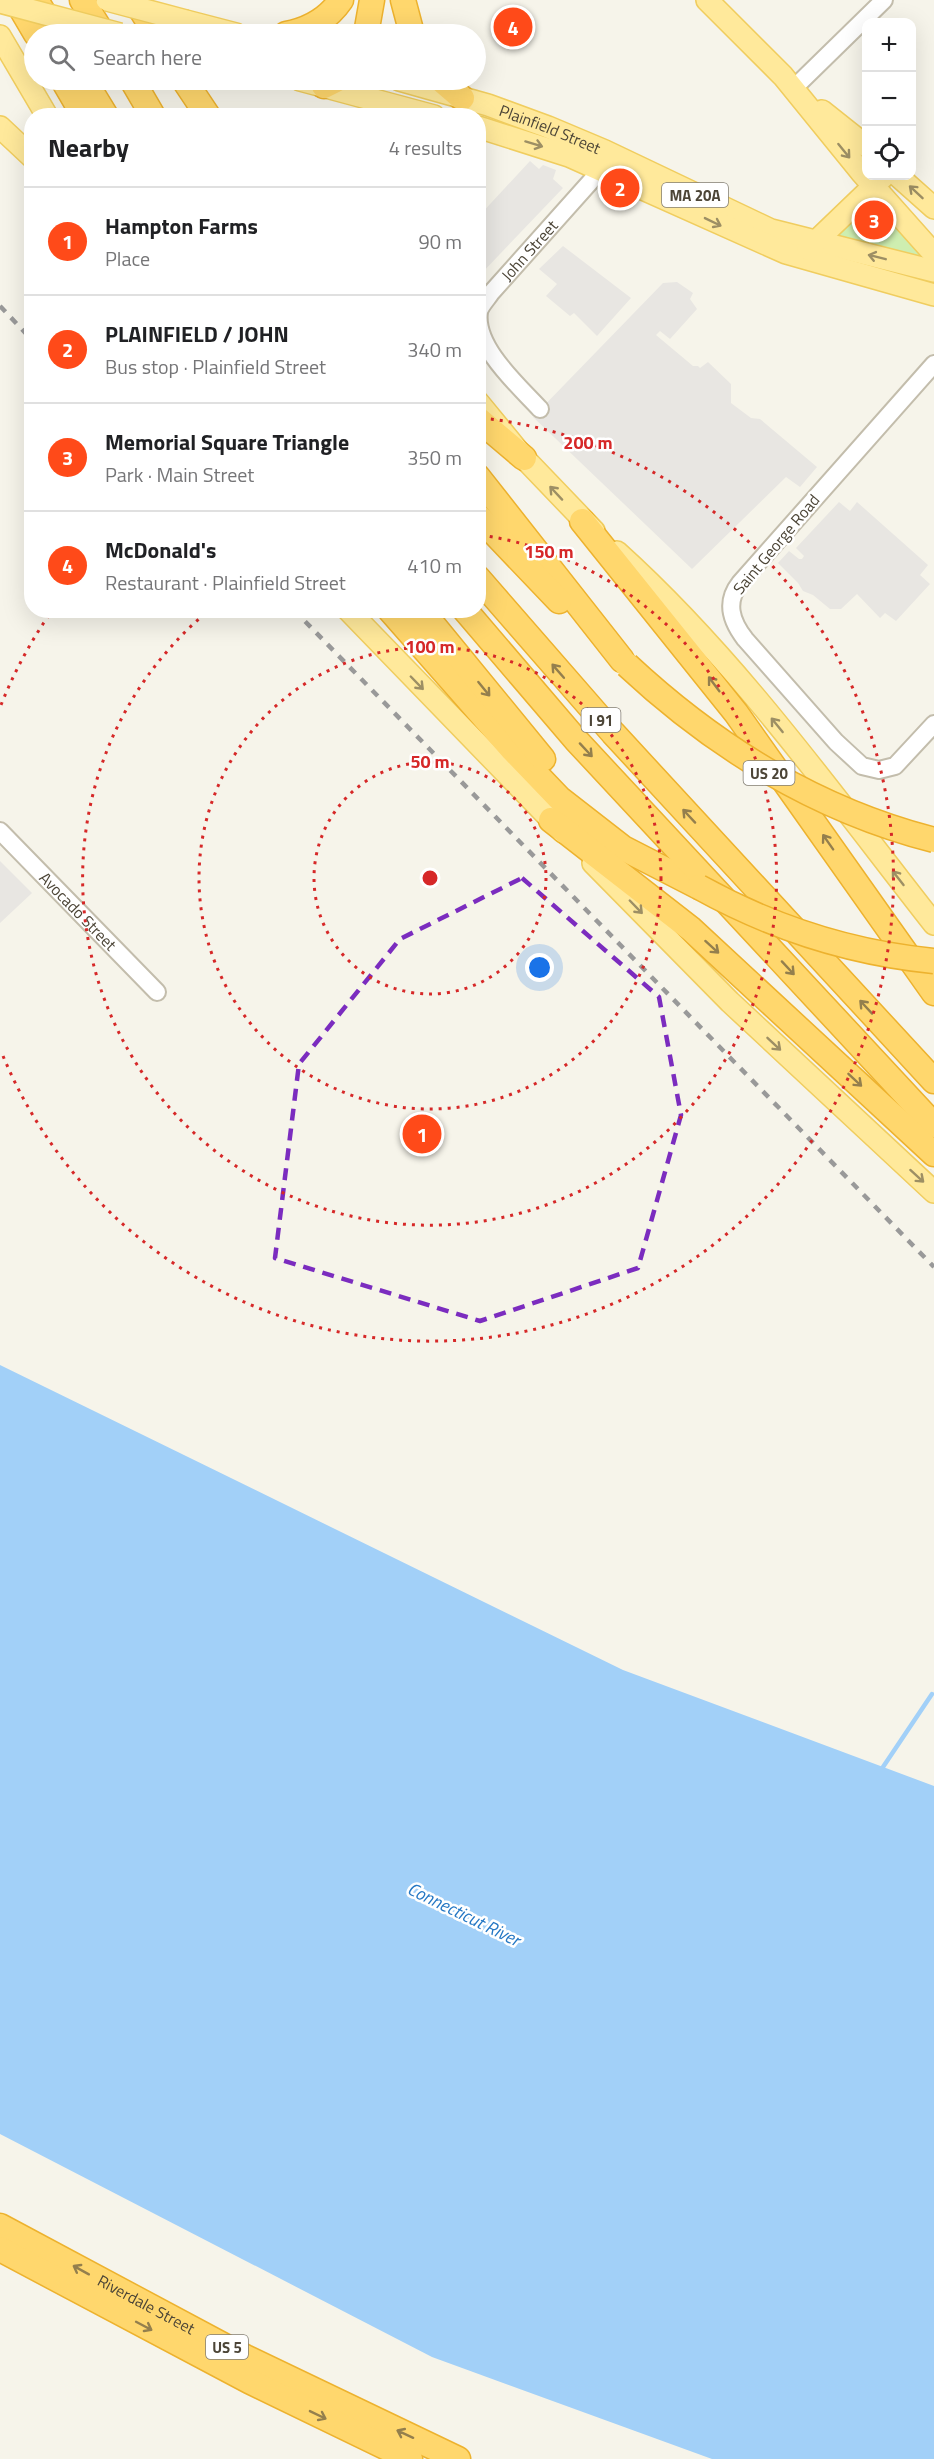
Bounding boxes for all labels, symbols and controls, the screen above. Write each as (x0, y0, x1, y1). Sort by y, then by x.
pin: 4 (494, 4, 532, 50)
map controls (862, 18, 916, 180)
button: + (862, 18, 916, 72)
search box (24, 24, 486, 90)
text: Search here (93, 40, 202, 74)
icon: search (45, 41, 78, 74)
button: − (862, 72, 916, 126)
street label: Plainfield Street (496, 98, 605, 160)
button: locate (862, 126, 916, 180)
text: Nearby (48, 128, 129, 167)
text: 4 results (389, 132, 462, 163)
one-way arrow (525, 139, 544, 150)
one-way arrow (837, 143, 850, 159)
pin: 2 (600, 166, 640, 210)
road number: MA 20A (662, 183, 728, 207)
one-way arrow (909, 185, 924, 199)
pin: 3 (854, 198, 894, 242)
text: Hampton Farms (105, 209, 258, 243)
street label: John Street (495, 214, 563, 286)
one-way arrow (704, 216, 722, 228)
text: 1 (62, 226, 73, 257)
text: 90 m (418, 226, 462, 257)
text: Place (105, 243, 150, 274)
one-way arrow (868, 250, 887, 262)
text: PLAINFIELD / JOHN (105, 317, 289, 351)
text: 2 (62, 334, 73, 365)
text: 340 m (407, 334, 462, 365)
text: Bus stop · Plainfield Street (105, 351, 326, 382)
text: Memorial Square Triangle (105, 425, 349, 459)
text: 200 m (563, 429, 613, 456)
text: 3 (62, 442, 73, 473)
text: 350 m (407, 442, 462, 473)
text: Park · Main Street (105, 459, 254, 490)
one-way arrow (549, 486, 563, 501)
street label: Saint George Road (727, 489, 825, 599)
text: McDonald's (105, 533, 216, 567)
text: 150 m (524, 538, 574, 565)
text: 4 (62, 550, 73, 581)
text: 410 m (407, 550, 462, 581)
text: Restaurant · Plainfield Street (105, 567, 346, 598)
text: 100 m (405, 633, 455, 660)
one-way arrow (551, 664, 565, 679)
one-way arrow (410, 675, 424, 690)
one-way arrow (708, 676, 721, 692)
one-way arrow (478, 680, 491, 696)
road number: I 91 (582, 708, 620, 732)
one-way arrow (770, 718, 783, 734)
one-way arrow (578, 742, 592, 757)
text: 50 m (410, 748, 450, 775)
road number: US 20 (744, 761, 794, 785)
one-way arrow (681, 808, 696, 823)
one-way arrow (822, 834, 834, 851)
street label: Avocado Street (34, 866, 123, 956)
centre of rings (420, 868, 440, 888)
one-way arrow (891, 870, 904, 886)
one-way arrow (628, 899, 643, 914)
one-way arrow (704, 940, 719, 954)
your location (525, 953, 554, 982)
one-way arrow (781, 960, 795, 975)
one-way arrow (859, 1000, 873, 1015)
one-way arrow (767, 1037, 782, 1051)
one-way arrow (847, 1073, 862, 1087)
pin: 1 (402, 1112, 442, 1156)
one-way arrow (910, 1169, 925, 1184)
water label: Connecticut River (403, 1875, 527, 1954)
one-way arrow (73, 2264, 91, 2275)
street label: Riverdale Street (93, 2268, 200, 2340)
one-way arrow (135, 2321, 153, 2332)
road number: US 5 (206, 2335, 248, 2359)
one-way arrow (309, 2409, 327, 2421)
one-way arrow (397, 2427, 415, 2439)

